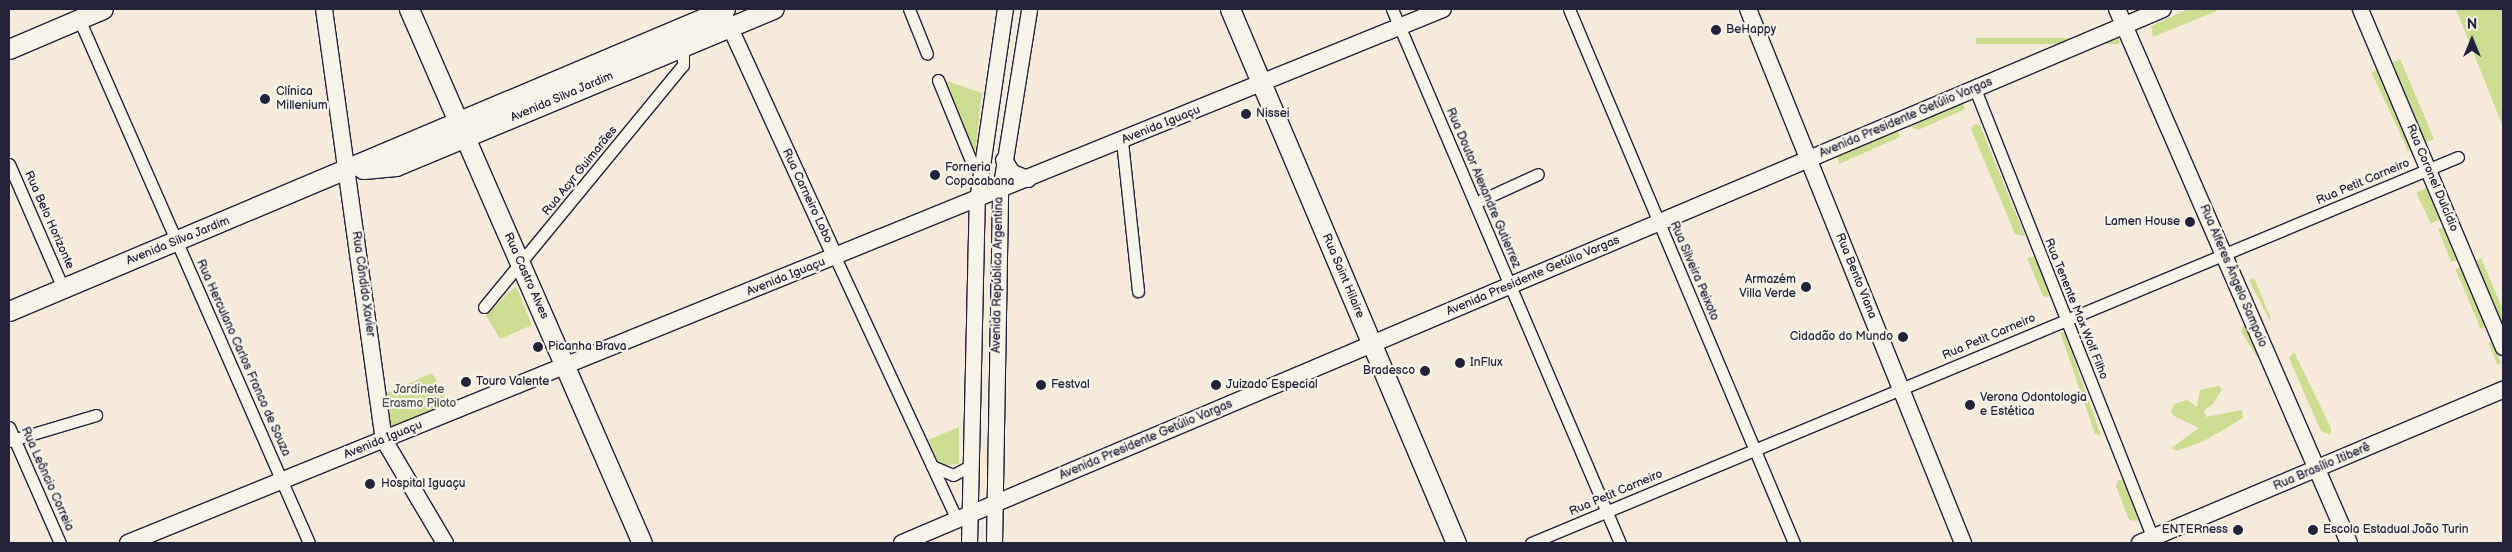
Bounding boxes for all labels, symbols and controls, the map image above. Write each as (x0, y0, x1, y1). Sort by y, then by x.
north arrow (2447, 15, 2497, 65)
text: N (2467, 16, 2477, 33)
place label: BeHappy (1726, 23, 1776, 37)
marker: BeHappy (1710, 24, 1722, 36)
street label: Avenida Silva Jardim (508, 69, 616, 125)
street label: Avenida Presidente Getúlio Vargas (1817, 75, 1995, 161)
place label: Clínica Millenium (276, 85, 328, 113)
marker: Clínica Millenium (258, 92, 272, 106)
street label: Avenida Iguaçu (1120, 103, 1202, 147)
street label: Rua Doutor Alexandre Gutierrez (1443, 106, 1523, 270)
place label: Nissei (1256, 107, 1290, 121)
marker: Nissei (1240, 108, 1252, 120)
street label: Rua Coronel Dulcídio (2403, 122, 2461, 234)
street label: Rua Acyr Guimarães (540, 123, 620, 219)
street label: Rua Carneiro Lobo (779, 146, 835, 246)
street label: Rua Petit Carneiro (2314, 156, 2412, 208)
place label: Forneria Copacabana (945, 161, 1014, 189)
street label: Rua Belo Horizonte (21, 169, 77, 271)
marker: Forneria Copacabana (929, 169, 941, 181)
street label: Avenida República Argentina (989, 197, 1007, 353)
street label: Rua Alferes Ângelo Sampaio (2196, 202, 2270, 350)
street label: Avenida Silva Jardim (124, 214, 232, 268)
place label: Lamen House (2104, 215, 2180, 229)
marker: Lamen House (2184, 216, 2196, 228)
street label: Rua Silveira Peixoto (1667, 219, 1721, 323)
street label: Rua Cândido Xavier (348, 230, 378, 338)
street label: Rua Castro Alves (501, 231, 551, 321)
street label: Rua Saint Hilaire (1319, 231, 1367, 321)
street label: Rua Bento Viana (1832, 231, 1880, 321)
street label: Avenida Presidente Getúlio Vargas (1444, 233, 1622, 319)
street label: Rua Tenente Max Wolf Filho (2041, 236, 2111, 382)
street label: Avenida Iguaçu (745, 255, 827, 299)
street label: Rua Herculano Carlos Franco de Souza (193, 257, 293, 459)
place label: Armazém Villa Verde (1739, 273, 1796, 301)
marker: Armazém Villa Verde (1800, 281, 1812, 293)
street label: Rua Petit Carneiro (1940, 311, 2038, 363)
place label: Cidadão do Mundo (1790, 330, 1893, 344)
marker: Cidadão do Mundo (1897, 331, 1909, 343)
place label: Picanha Brava (548, 340, 626, 354)
marker: Picanha Brava (532, 341, 544, 353)
place label: InFlux (1470, 356, 1503, 370)
marker: InFlux (1454, 357, 1466, 369)
place label: Bradesco (1363, 364, 1415, 378)
marker: Bradesco (1419, 365, 1431, 377)
place label: Touro Valente (476, 375, 550, 389)
marker: Touro Valente (460, 376, 472, 388)
place label: Festval (1051, 378, 1090, 392)
place label: Juizado Especial (1226, 378, 1318, 392)
marker: Festval (1035, 379, 1047, 391)
marker: Juizado Especial (1210, 379, 1222, 391)
park label: Jardinete Erasmo Piloto (382, 383, 456, 411)
place label: Verona Odontologia e Estética (1980, 391, 2087, 419)
street label: Avenida Presidente Getúlio Vargas (1057, 397, 1235, 483)
marker: Verona Odontologia e Estética (1964, 399, 1976, 411)
street label: Avenida Iguaçu (342, 418, 424, 462)
street label: Rua Leôncio Correia (18, 425, 76, 533)
street label: Rua Brasílio Itiberê (2271, 440, 2373, 494)
street label: Rua Petit Carneiro (1567, 467, 1665, 519)
marker: Hospital Iguaçu (363, 477, 377, 491)
place label: Hospital Iguaçu (381, 477, 466, 491)
place label: ENTERness (2162, 523, 2228, 537)
place label: Escola Estadual João Turin (2323, 523, 2470, 537)
marker: ENTERness (2232, 524, 2244, 536)
marker: Escola Estadual João Turin (2307, 524, 2319, 536)

